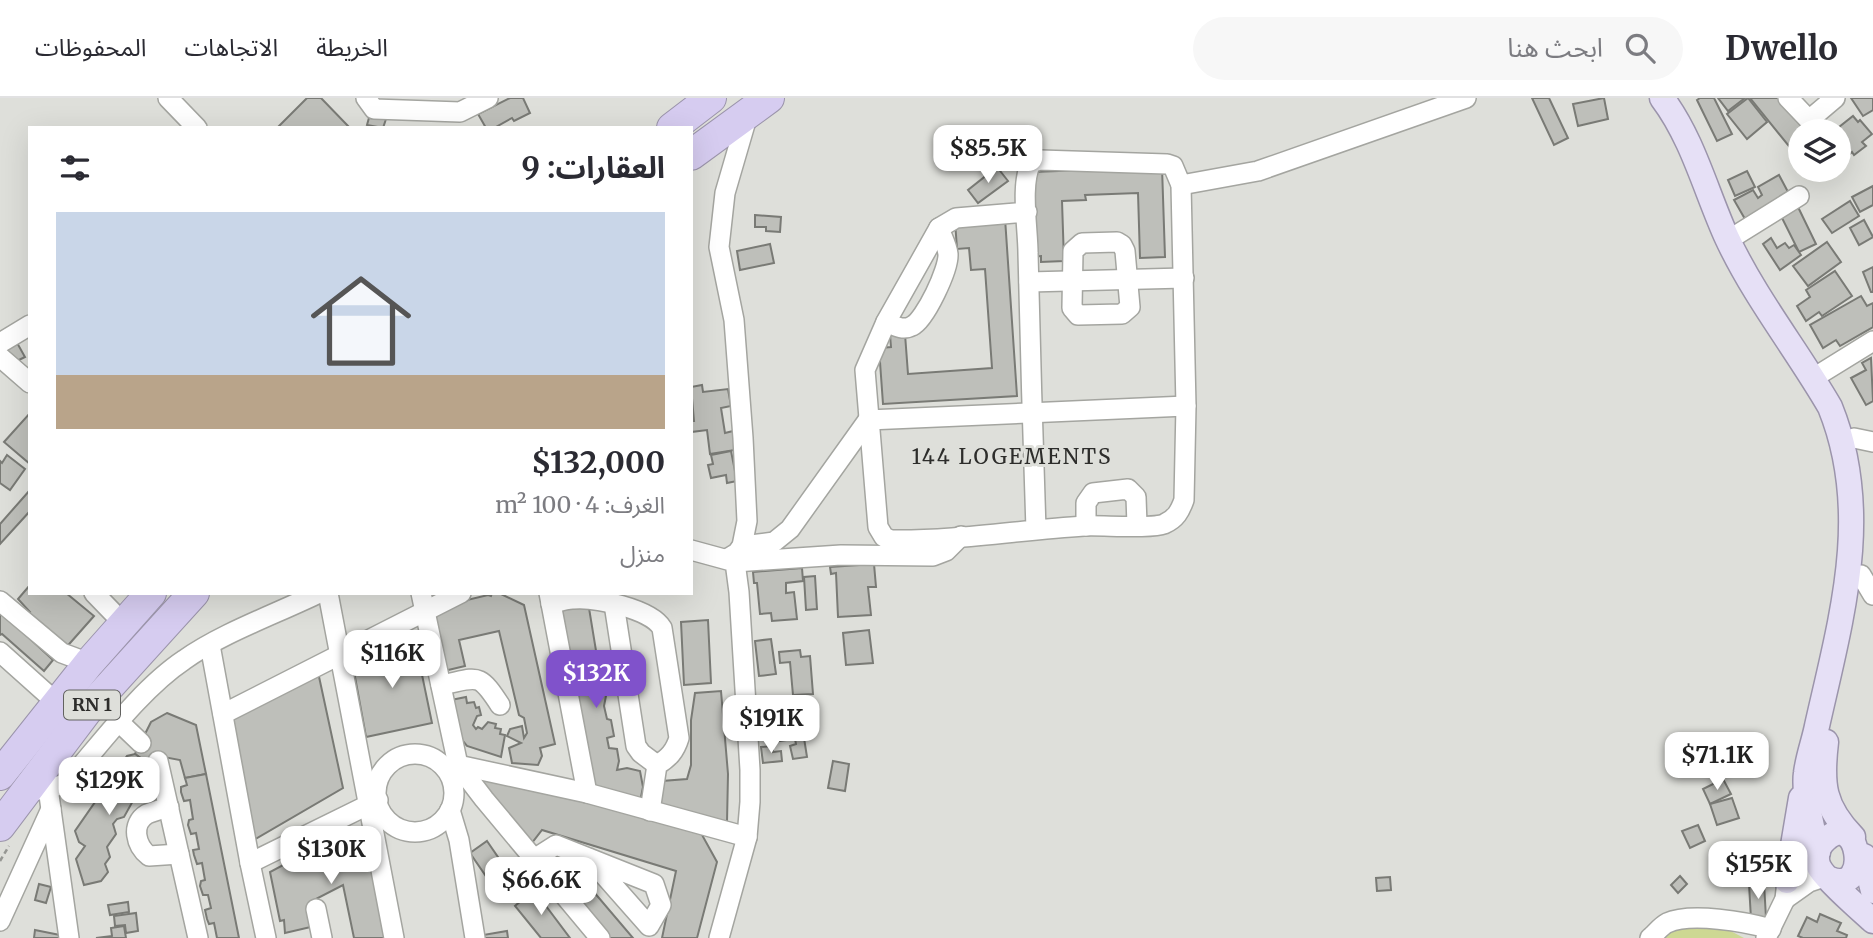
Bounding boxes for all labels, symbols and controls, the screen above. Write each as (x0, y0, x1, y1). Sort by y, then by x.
search box (1193, 17, 1683, 80)
text: Dwello (1725, 28, 1838, 69)
icon: search (1621, 29, 1659, 67)
text: ابحث هنا (1507, 31, 1603, 64)
text: المحفوظات (35, 32, 146, 63)
text: الاتجاهات (184, 32, 278, 63)
text: الخريطة (316, 32, 388, 63)
map controls (1788, 119, 1851, 182)
button: layers (1788, 119, 1851, 182)
pin: $85.5K (931, 126, 1045, 185)
text: $85.5K (949, 133, 1027, 162)
text: العقارات: 9 (521, 148, 665, 186)
icon: filters (56, 149, 94, 187)
icon: home (298, 258, 424, 384)
text: $132,000 (531, 443, 665, 481)
district label: 144 LOGEMENTS (911, 443, 1113, 470)
text: الغرف: 4 · 100 m² (495, 490, 665, 519)
text: منزل (620, 539, 665, 568)
pin: $116K (343, 630, 441, 690)
text: $116K (359, 638, 425, 667)
pin: $132K (547, 650, 645, 710)
text: $132K (562, 658, 630, 687)
road number: RN 1 (64, 690, 120, 720)
pin: $191K (722, 696, 820, 755)
text: $191K (739, 703, 803, 732)
pin: $71.1K (1660, 732, 1774, 792)
text: $71.1K (1681, 740, 1753, 769)
pin: $129K (60, 758, 158, 817)
text: $129K (75, 765, 143, 794)
pin: $130K (282, 826, 380, 886)
text: $130K (296, 834, 366, 863)
pin: $155K (1709, 842, 1807, 901)
text: $155K (1724, 849, 1792, 878)
pin: $66.6K (484, 858, 598, 917)
text: $66.6K (501, 865, 581, 894)

